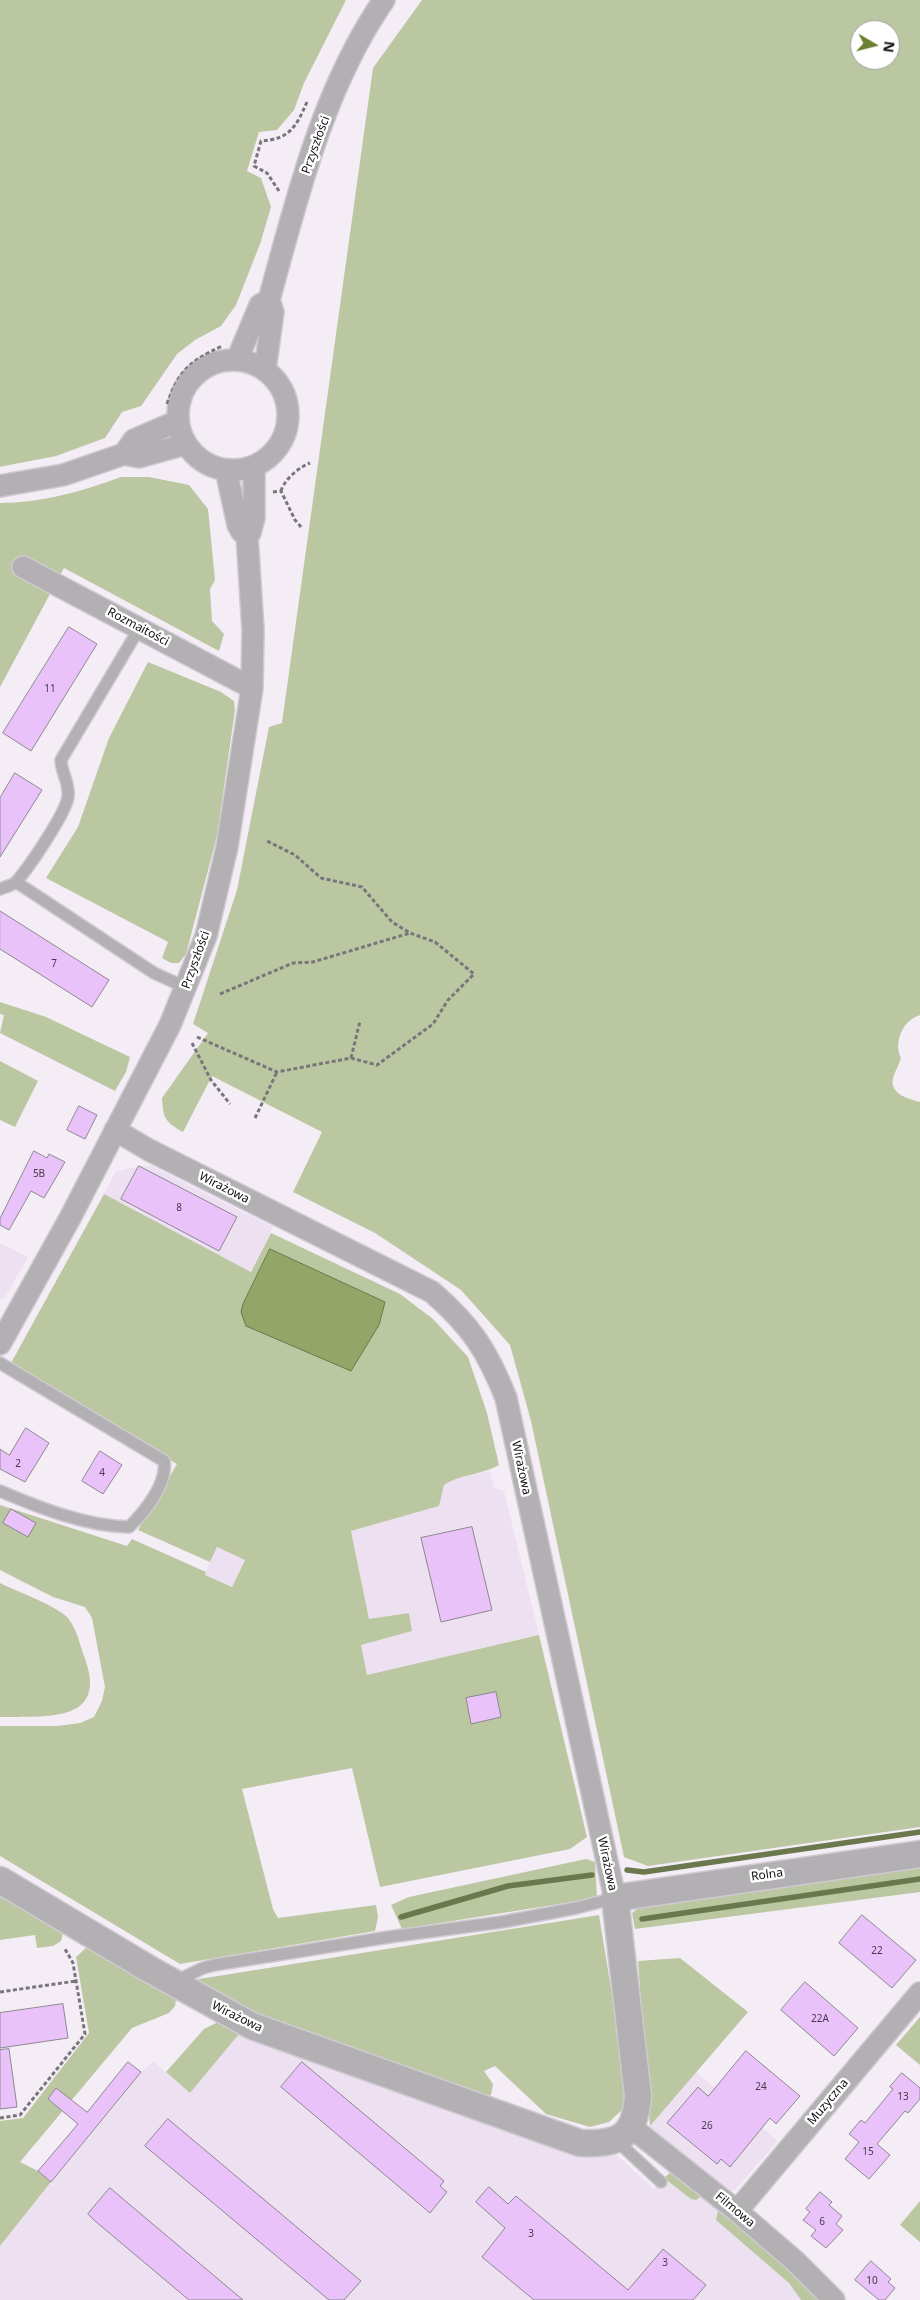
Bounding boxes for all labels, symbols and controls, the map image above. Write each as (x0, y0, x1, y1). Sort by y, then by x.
north arrow (850, 20, 900, 70)
text: N (879, 40, 900, 54)
street label: Przyszłości (299, 114, 333, 176)
street label: Rozmaitości (105, 605, 171, 649)
house number: 11 (44, 683, 56, 695)
street label: Przyszłości (179, 929, 213, 991)
house number: 7 (51, 958, 57, 970)
house number: 5B (33, 1168, 45, 1180)
street label: Wirażowa (196, 1169, 252, 1207)
house number: 8 (176, 1202, 182, 1214)
street label: Wirażowa (508, 1440, 534, 1496)
house number: 2 (15, 1458, 21, 1470)
house number: 4 (99, 1467, 105, 1479)
street label: Wirażowa (594, 1836, 620, 1892)
street label: Rolna (750, 1866, 784, 1884)
house number: 22 (871, 1945, 883, 1957)
street label: Wirażowa (209, 1999, 265, 2035)
house number: 22A (811, 2013, 829, 2025)
street label: Muzyczna (805, 2076, 851, 2128)
house number: 24 (755, 2081, 767, 2093)
house number: 13 (897, 2091, 909, 2103)
house number: 26 (701, 2120, 713, 2132)
house number: 15 (862, 2146, 874, 2158)
street label: Filmowa (712, 2189, 758, 2231)
house number: 6 (819, 2216, 825, 2228)
house number: 3 (528, 2228, 534, 2240)
house number: 3 (662, 2257, 668, 2269)
house number: 10 (866, 2275, 878, 2287)

